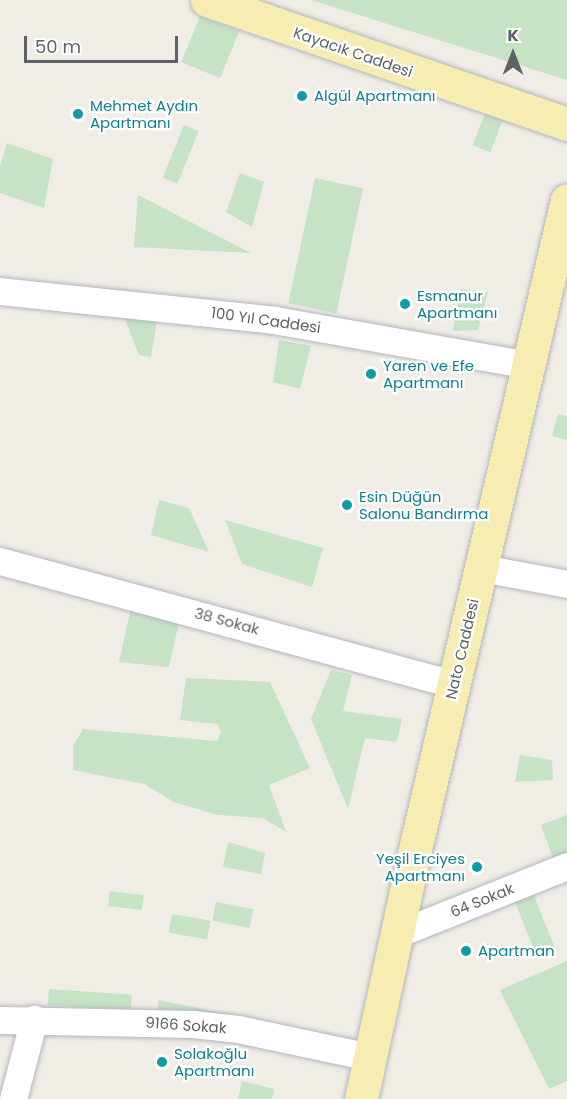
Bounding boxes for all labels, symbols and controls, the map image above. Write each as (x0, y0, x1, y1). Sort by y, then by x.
street label: Kayacık Caddesi (291, 23, 415, 81)
scale bar (27, 24, 182, 62)
north arrow (483, 24, 543, 84)
text: K (507, 24, 519, 47)
text: 50 m (35, 34, 81, 59)
place label: Algül Apartmanı (314, 87, 436, 105)
marker: Algül Apartmanı (295, 89, 309, 103)
place label: Mehmet Aydın Apartmanı (90, 96, 198, 131)
marker: Mehmet Aydın Apartmanı (71, 107, 85, 121)
place label: Esmanur Apartmanı (417, 286, 497, 321)
marker: Esmanur Apartmanı (398, 297, 412, 311)
street label: 100 Yıl Caddesi (210, 303, 322, 337)
place label: Yaren ve Efe Apartmanı (383, 356, 474, 391)
marker: Yaren ve Efe Apartmanı (364, 367, 378, 381)
place label: Esin Düğün Salonu Bandırma (359, 487, 488, 522)
marker: Esin Düğün Salonu Bandırma (340, 498, 354, 512)
street label: Nato Caddesi (442, 597, 482, 701)
street label: 38 Sokak (193, 604, 261, 638)
place label: Yeşil Erciyes Apartmanı (376, 849, 465, 884)
marker: Yeşil Erciyes Apartmanı (470, 860, 484, 874)
street label: 64 Sokak (448, 879, 516, 921)
place label: Apartman (478, 942, 555, 960)
marker: Apartman (459, 944, 473, 958)
street label: 9166 Sokak (145, 1013, 227, 1037)
place label: Solakoğlu Apartmanı (174, 1044, 254, 1079)
marker: Solakoğlu Apartmanı (155, 1055, 169, 1069)

